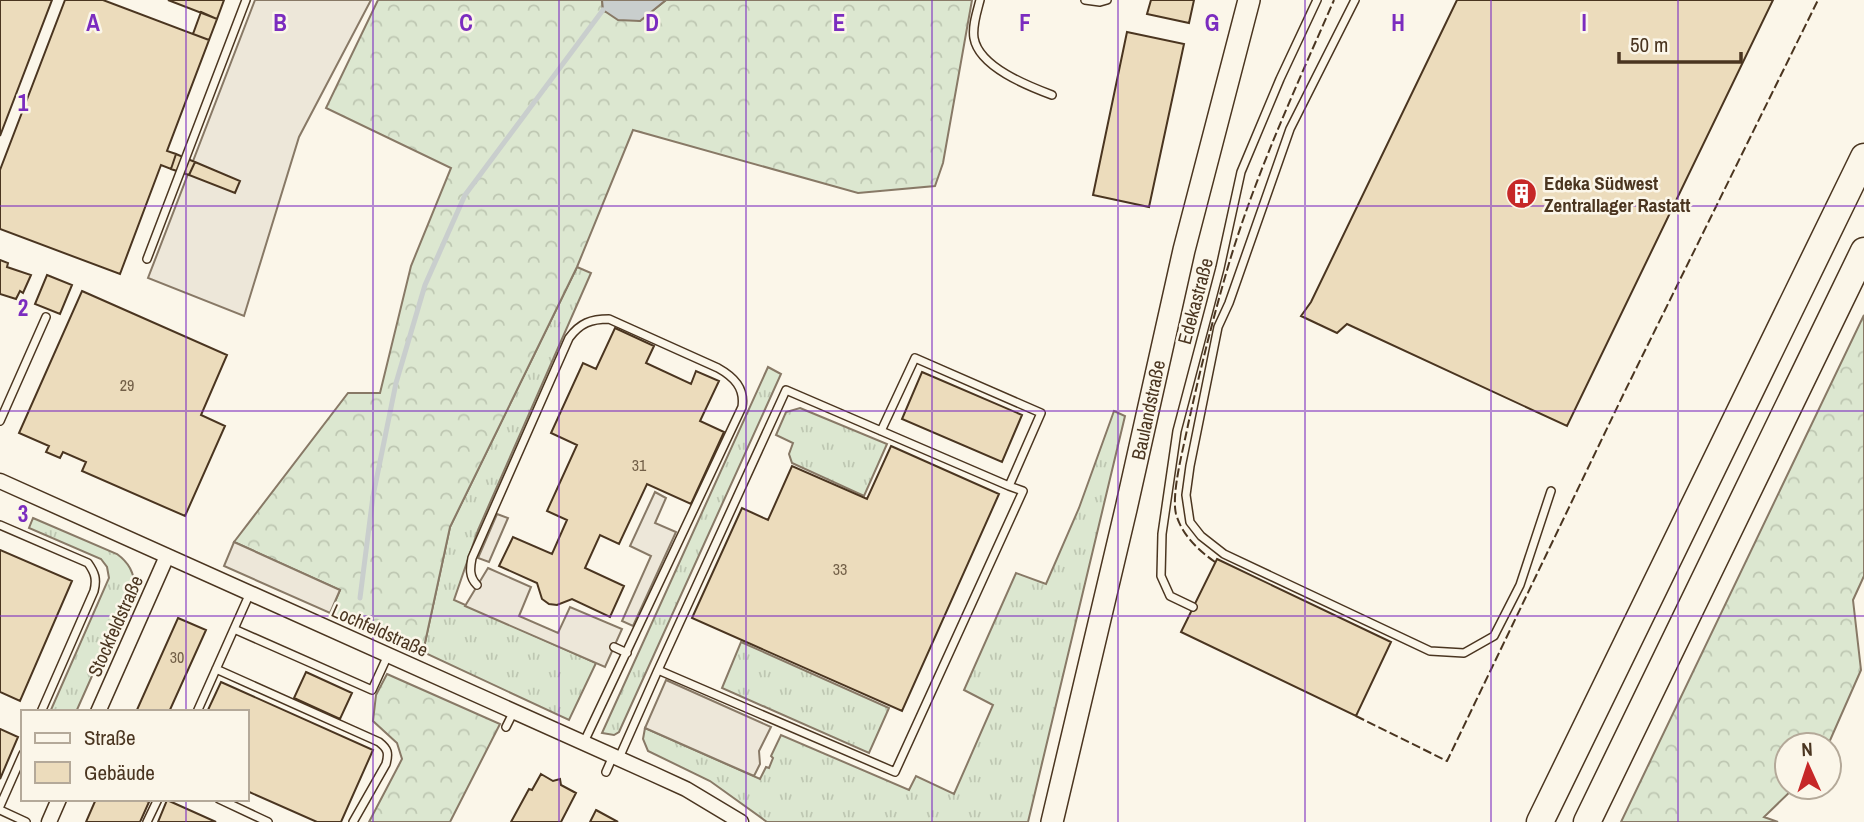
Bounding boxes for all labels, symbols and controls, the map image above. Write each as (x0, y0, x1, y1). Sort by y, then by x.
text: A (86, 7, 100, 38)
text: B (273, 7, 287, 38)
text: C (459, 7, 473, 38)
text: D (645, 7, 659, 38)
text: E (833, 7, 845, 38)
text: F (1019, 7, 1031, 38)
text: G (1205, 7, 1219, 38)
text: H (1391, 7, 1405, 38)
text: I (1581, 7, 1587, 38)
scale bar (1619, 21, 1742, 65)
text: 50 m (1630, 30, 1668, 59)
text: 1 (18, 87, 29, 118)
place label: Edeka Südwest Zentrallager Rastatt (1544, 170, 1690, 218)
building icon: Edeka Südwest Zentrallager Rastatt (1504, 177, 1538, 211)
street label: Edekastraße (1171, 255, 1219, 347)
text: 2 (18, 292, 28, 323)
street label: Baulandstraße (1125, 358, 1171, 462)
house number: 29 (120, 374, 134, 396)
house number: 31 (632, 454, 647, 476)
text: 3 (18, 498, 28, 529)
house number: 33 (833, 558, 847, 580)
street label: Stockfeldstraße (81, 571, 149, 681)
street label: Lochfeldstraße (328, 597, 432, 663)
house number: 30 (170, 646, 184, 668)
legend (21, 710, 248, 801)
text: Straße (84, 723, 136, 752)
north arrow (1773, 731, 1843, 801)
text: N (1801, 736, 1813, 762)
text: Gebäude (84, 758, 155, 787)

